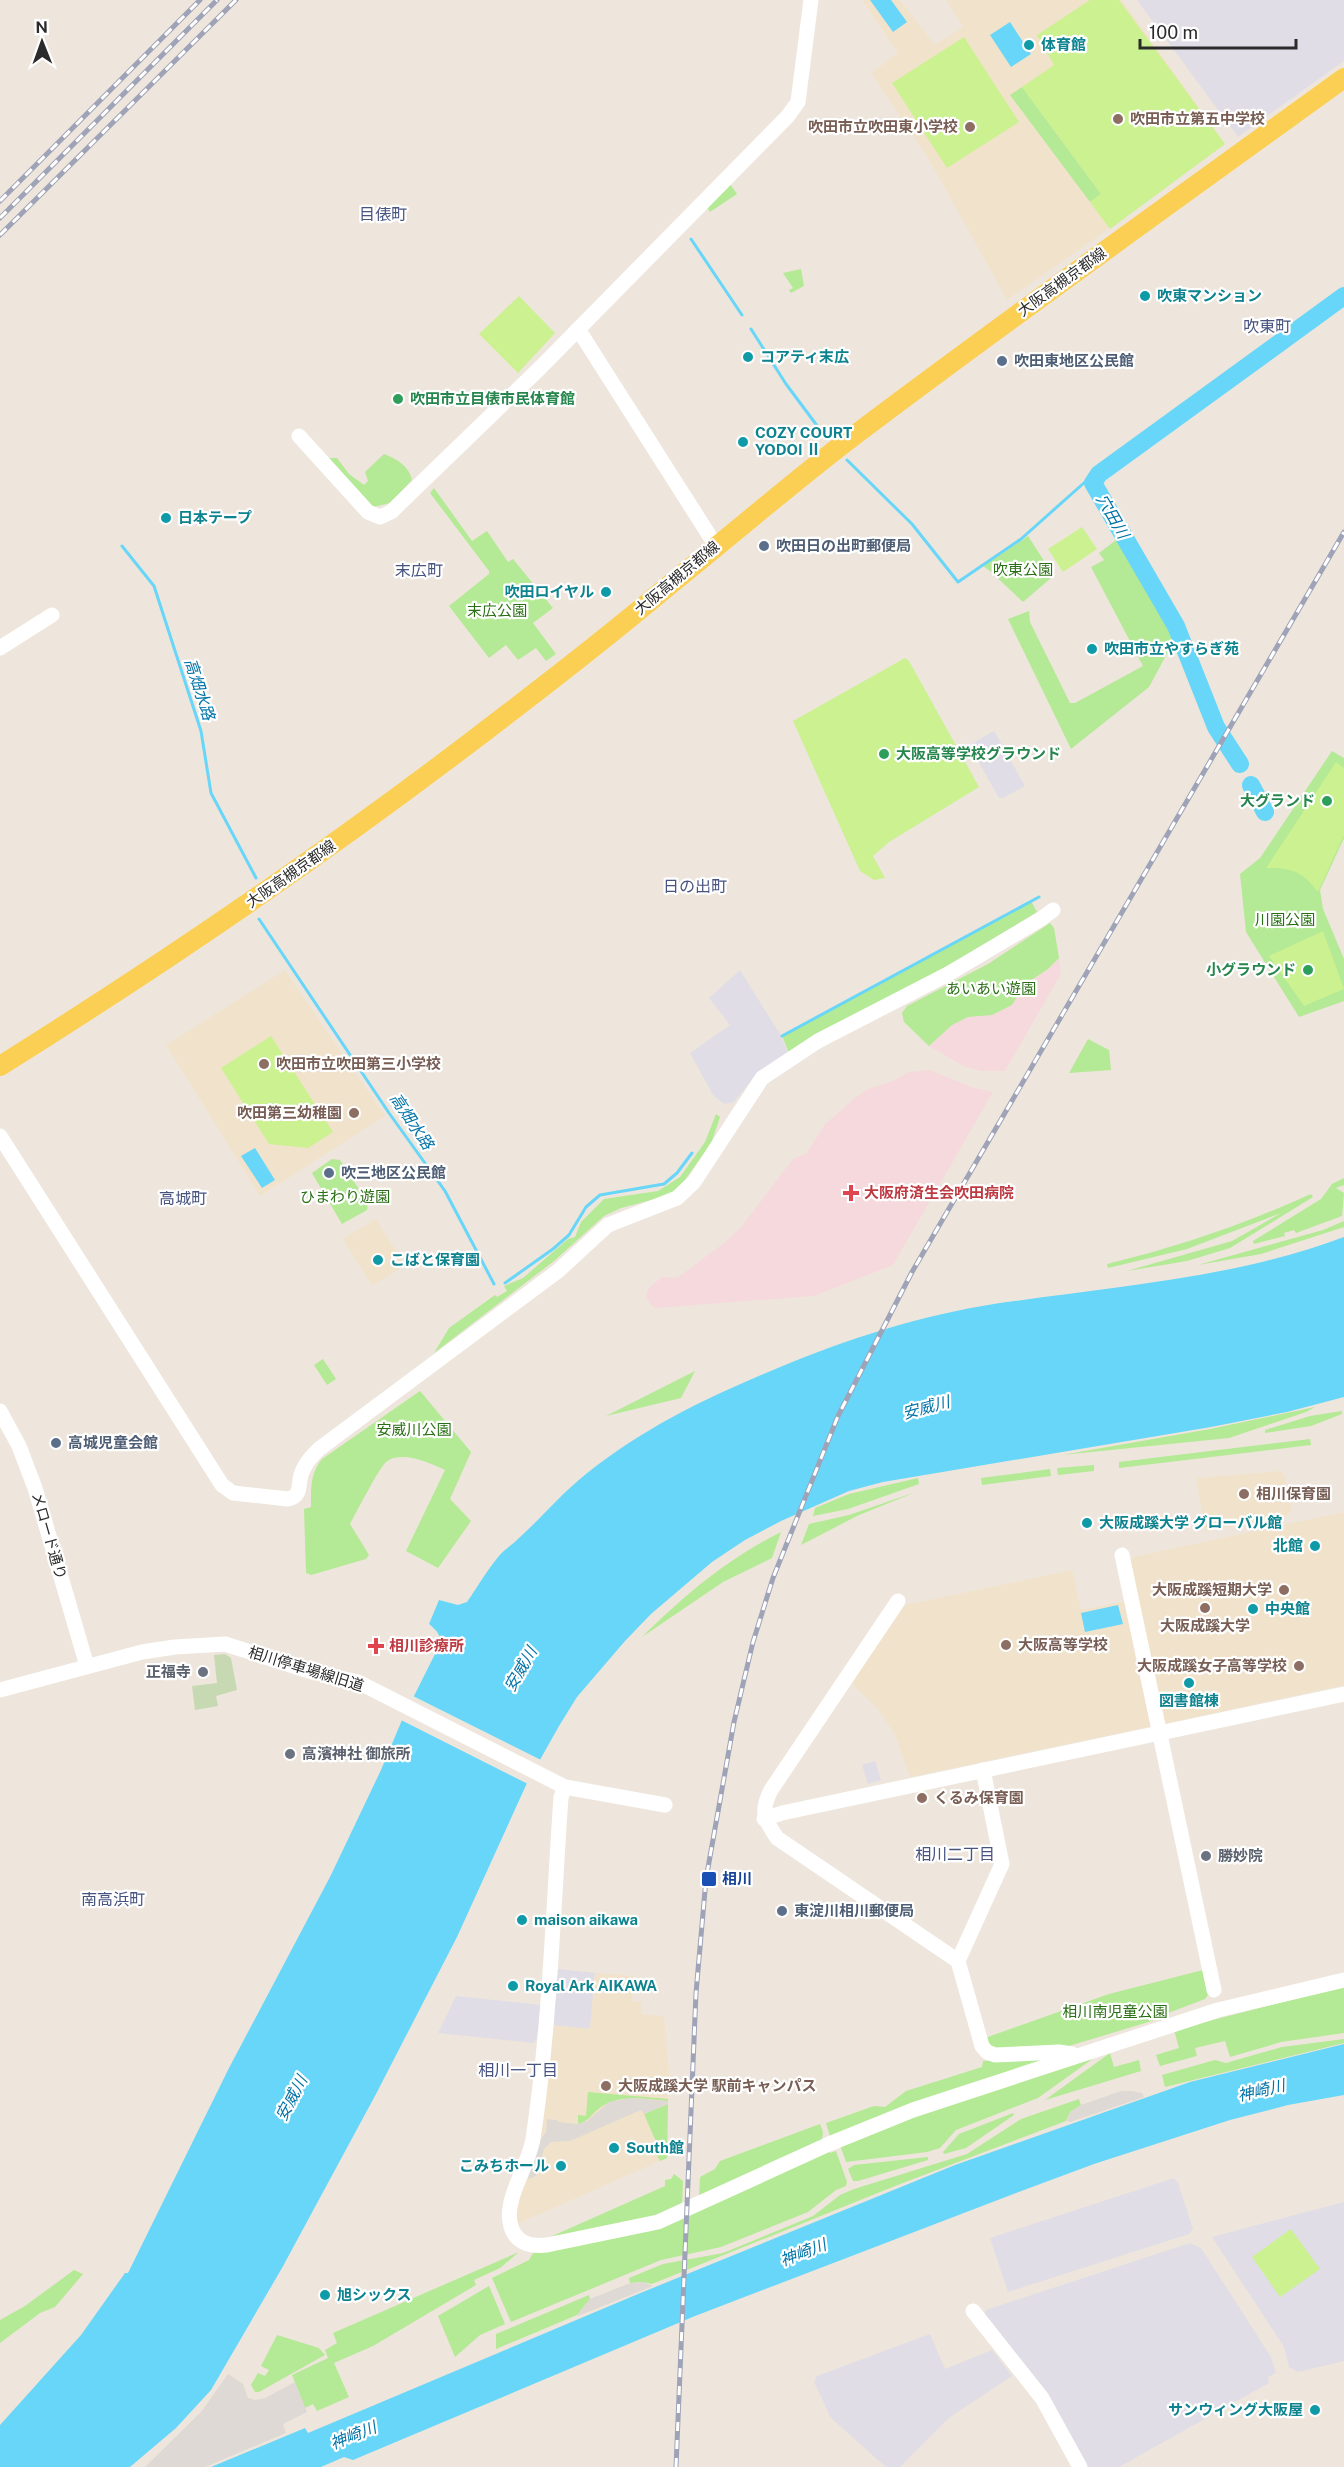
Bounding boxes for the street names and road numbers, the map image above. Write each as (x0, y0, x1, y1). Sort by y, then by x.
street label: 大阪高槻京都線 (1014, 244, 1109, 319)
street label: 大阪高槻京都線 (631, 537, 722, 618)
street label: 大阪高槻京都線 (243, 837, 339, 911)
street label: メロード通り (29, 1490, 70, 1581)
street label: 相川停車場線旧道 (246, 1643, 366, 1694)

